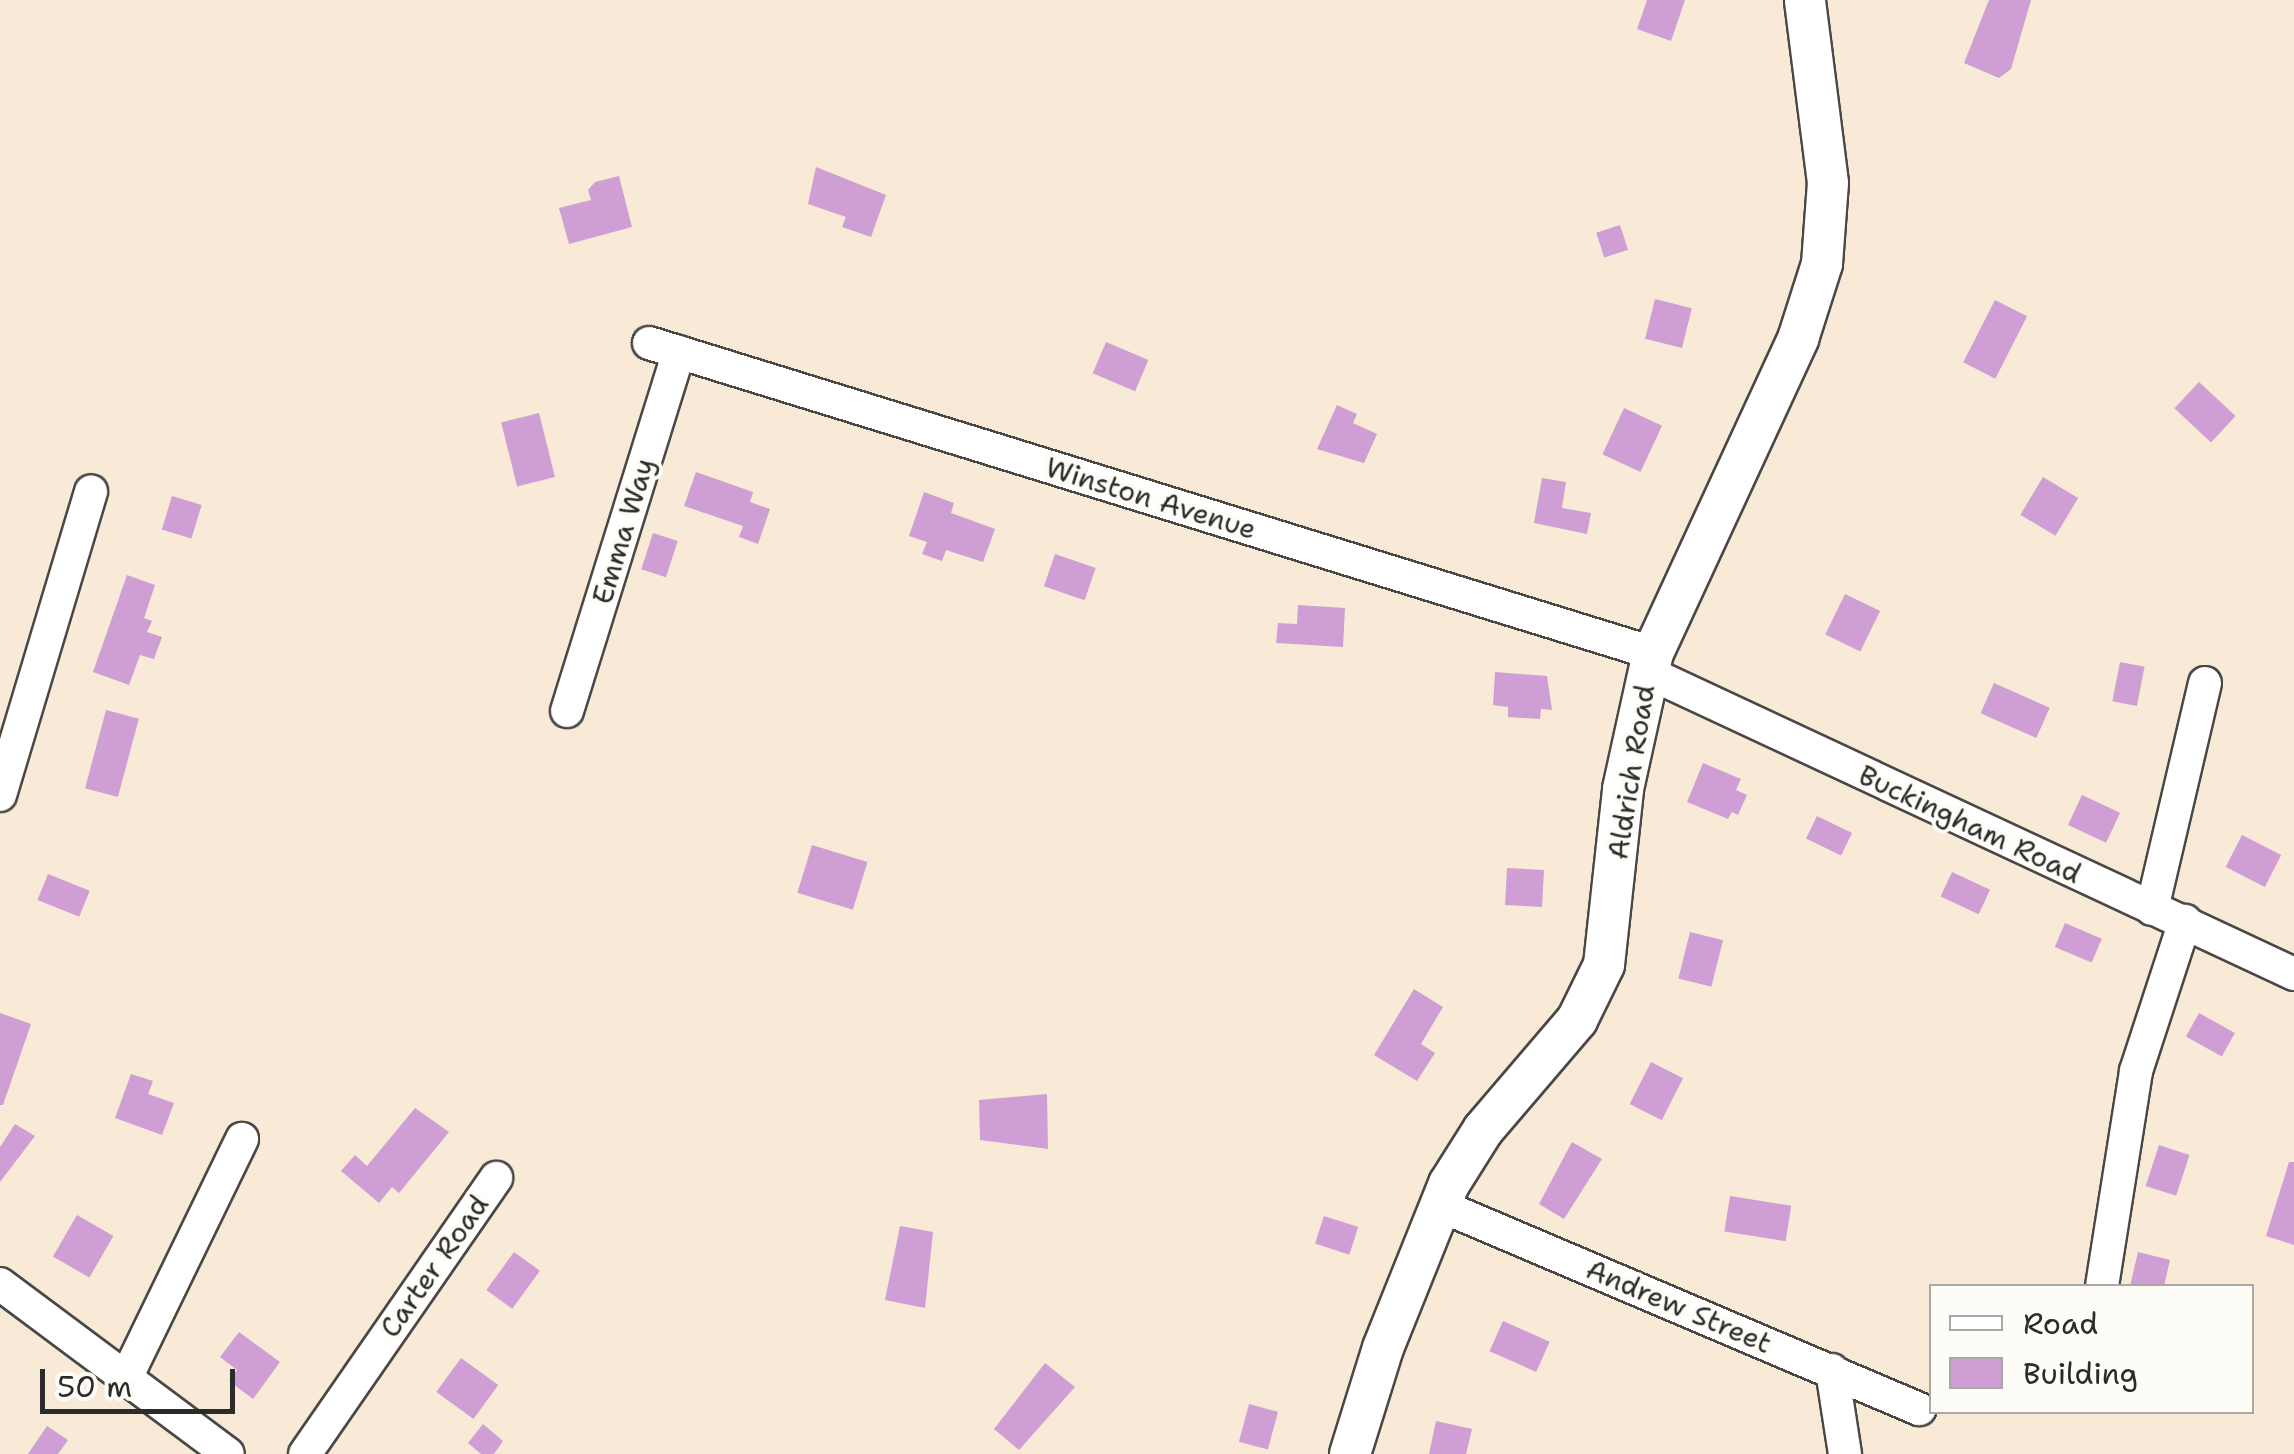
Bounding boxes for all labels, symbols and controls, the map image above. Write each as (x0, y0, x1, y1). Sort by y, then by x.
street label: Winston Avenue (1042, 450, 1260, 546)
street label: Emma Way (585, 454, 661, 608)
street label: Aldrich Road (1601, 682, 1661, 862)
street label: Buckingham Road (1853, 758, 2087, 890)
street label: Carter Road (373, 1188, 495, 1344)
street label: Andrew Street (1581, 1252, 1777, 1360)
legend (1929, 1284, 2254, 1414)
text: Road (2023, 1303, 2098, 1344)
scale bar (45, 1349, 240, 1411)
text: Building (2023, 1353, 2138, 1394)
text: 50 m (57, 1366, 132, 1407)

